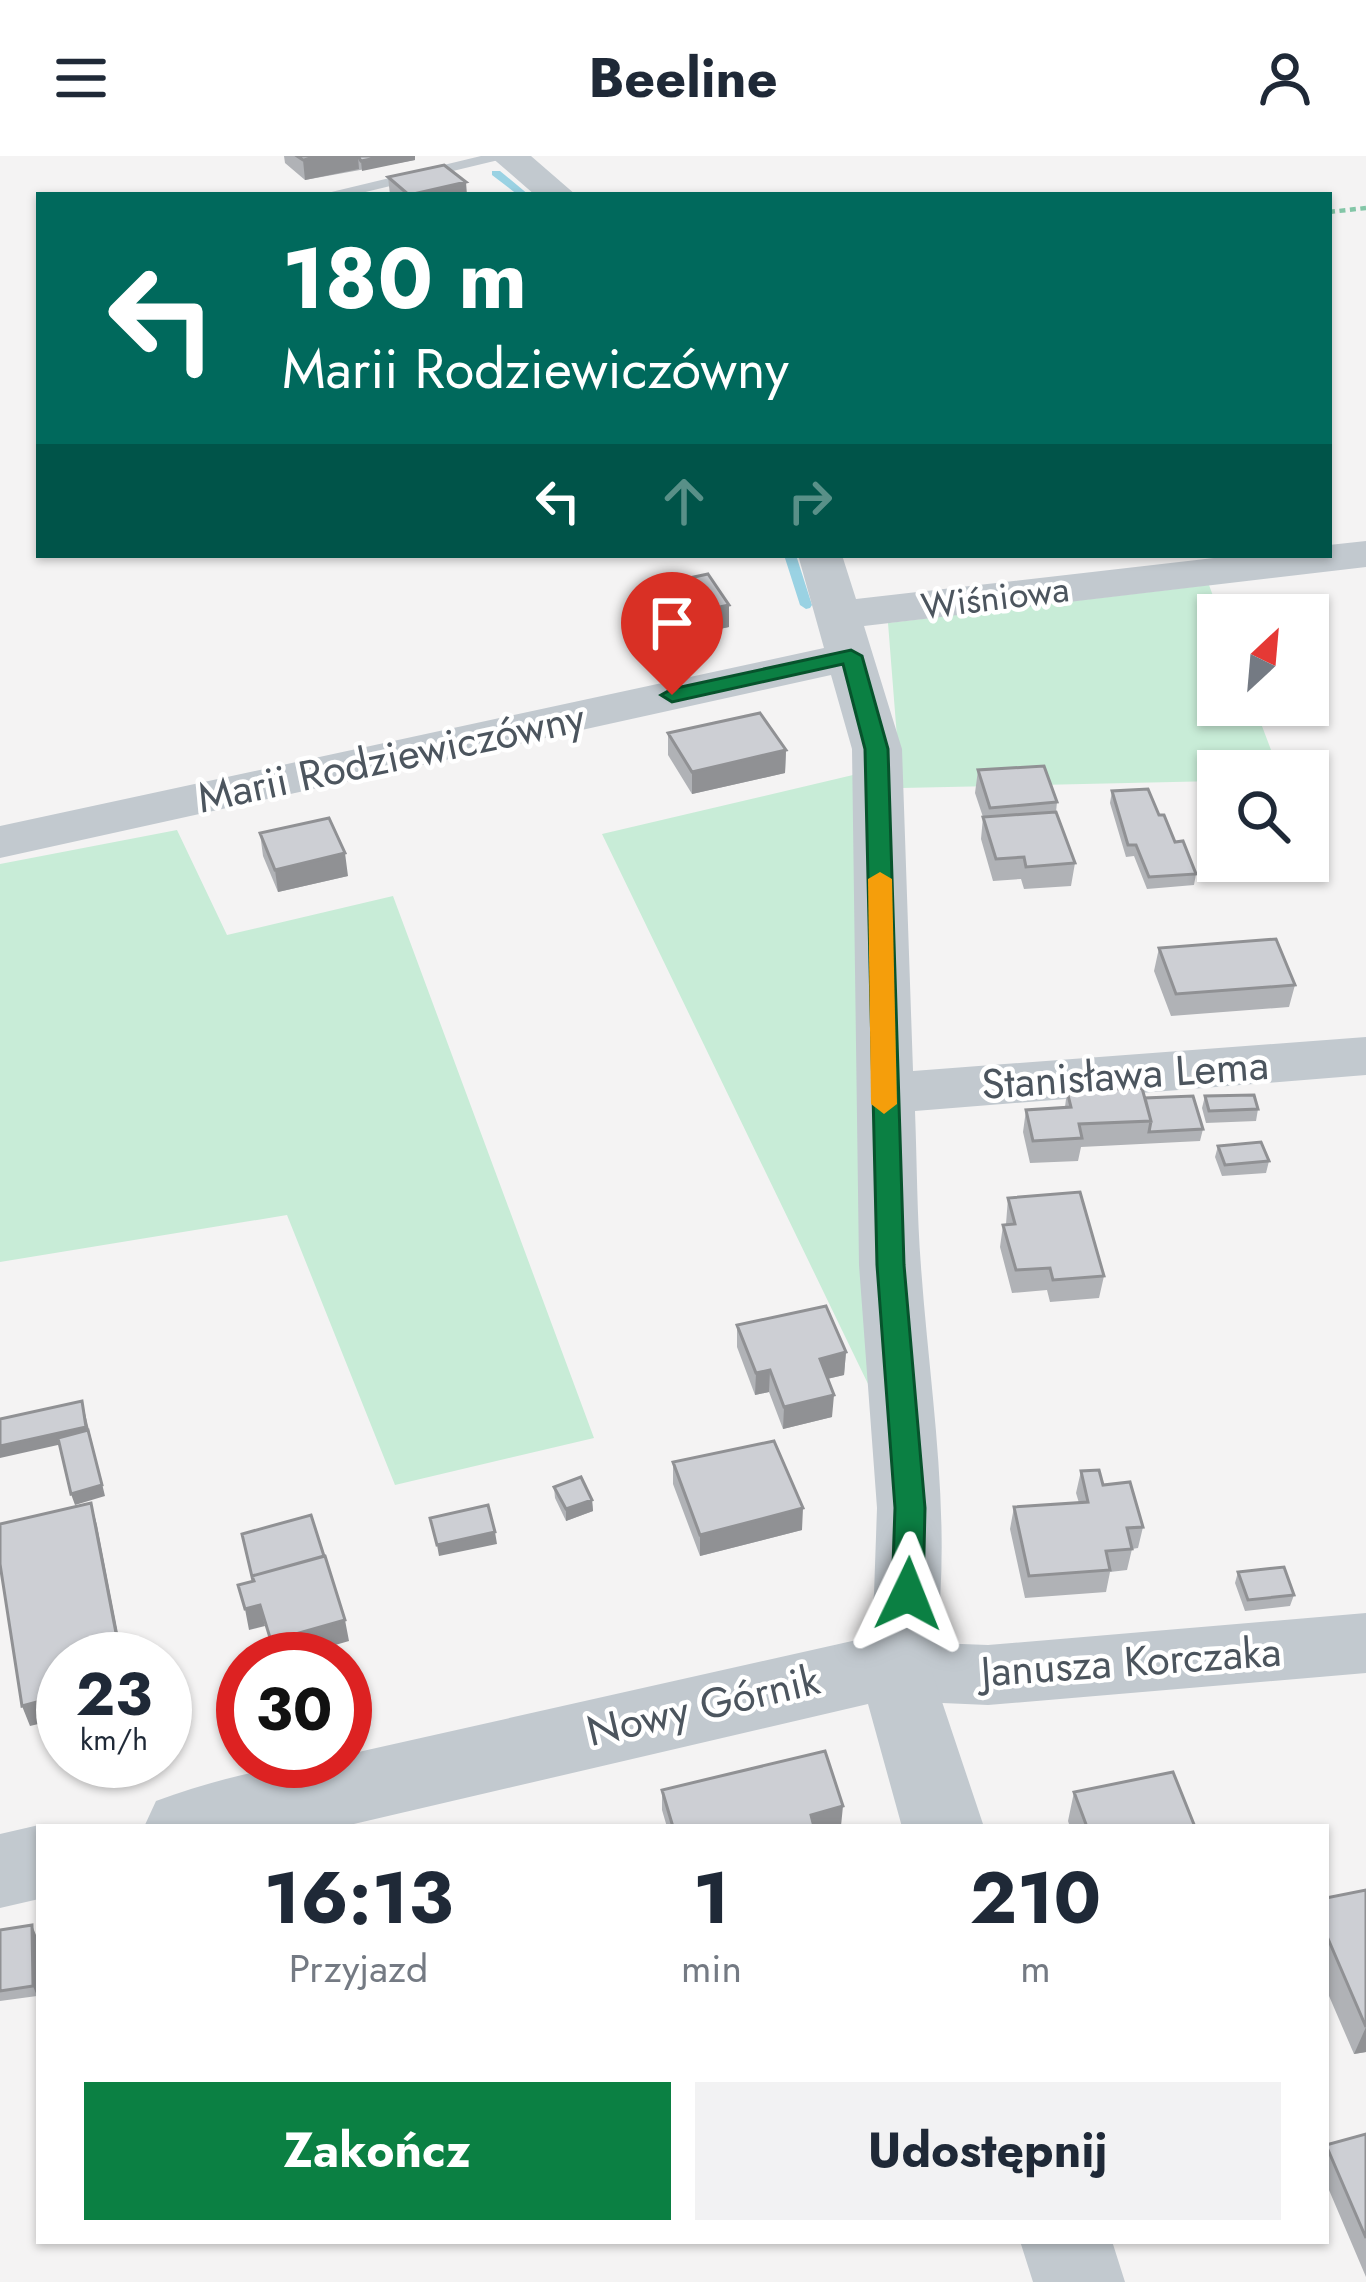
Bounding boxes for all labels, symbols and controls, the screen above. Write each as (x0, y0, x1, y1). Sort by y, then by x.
text: Beeline (588, 39, 778, 117)
icon: menu (48, 45, 114, 111)
icon: person (1252, 45, 1318, 111)
text: 180 m (282, 218, 527, 340)
icon: left (84, 240, 240, 396)
text: Marii Rodziewiczówny (282, 330, 789, 408)
icon: left (525, 468, 591, 534)
icon: ahead (651, 468, 717, 534)
icon: right (777, 468, 843, 534)
street label: Wiśniowa (918, 562, 1072, 632)
pin (621, 572, 723, 695)
icon: arrive (639, 590, 705, 656)
north arrow (1197, 594, 1329, 726)
map controls (1197, 594, 1329, 882)
street label: Marii Rodziewiczówny (192, 687, 591, 828)
button: search (1197, 750, 1329, 882)
street label: Stanisława Lema (979, 1034, 1271, 1115)
position arrow (845, 1531, 971, 1657)
street label: Janusza Korczaka (974, 1621, 1283, 1703)
speed limit sign: 30 (216, 1632, 372, 1788)
street label: Nowy Górnik (581, 1649, 826, 1762)
text: 23 (76, 1651, 152, 1738)
text: km/h (80, 1718, 148, 1761)
text: 16:13 (264, 1846, 453, 1950)
text: 1 (693, 1846, 730, 1950)
text: 210 (970, 1846, 1101, 1950)
text: Przyjazd (289, 1940, 428, 1997)
text: min (681, 1940, 742, 1997)
text: m (1020, 1940, 1051, 1997)
button: Zakończ (84, 2082, 671, 2220)
button: Udostępnij (695, 2082, 1281, 2220)

